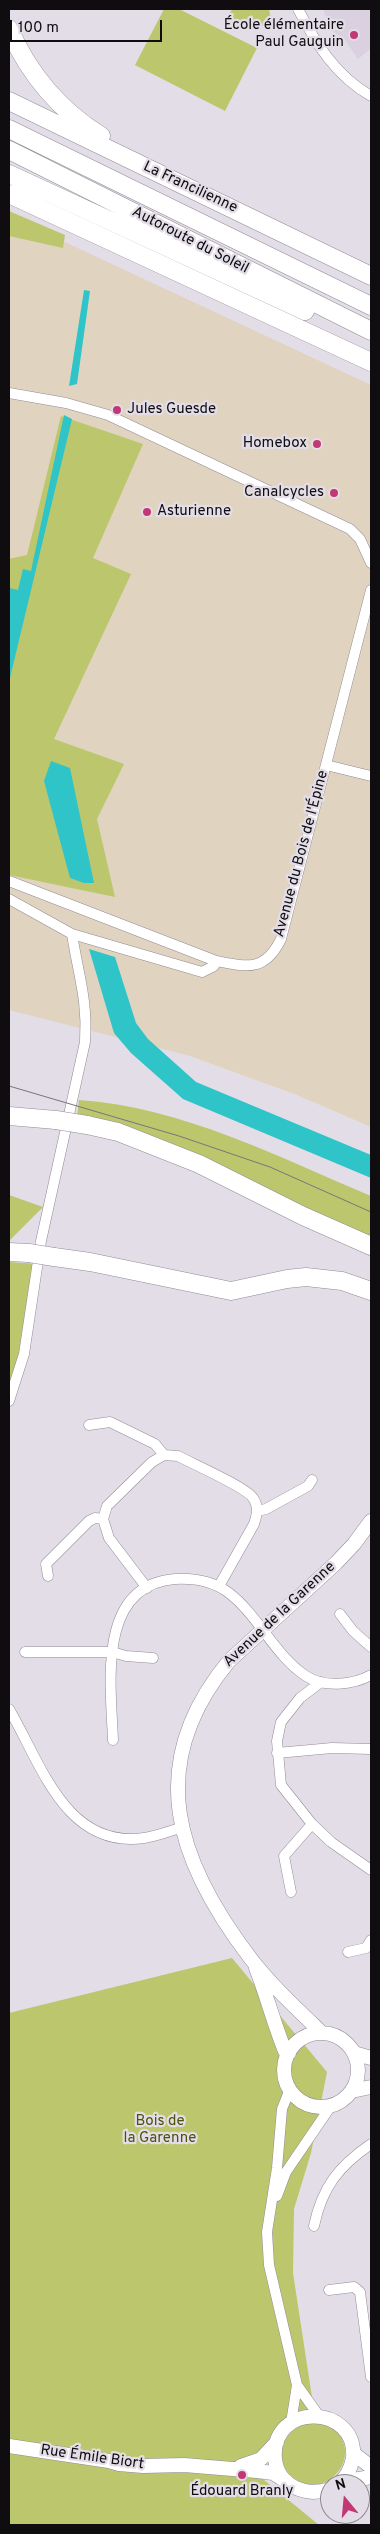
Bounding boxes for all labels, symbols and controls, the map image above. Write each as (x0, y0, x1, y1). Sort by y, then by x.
scale bar (12, 10, 165, 42)
place label: École élémentaire Paul Gauguin (224, 17, 344, 52)
text: 100 m (18, 19, 59, 38)
marker: École élémentaire Paul Gauguin (348, 29, 360, 41)
street label: La Francilienne (140, 158, 240, 218)
street label: Autoroute du Soleil (128, 204, 252, 278)
place label: Jules Guesde (127, 401, 216, 419)
marker: Jules Guesde (111, 404, 123, 416)
place label: Homebox (243, 435, 307, 453)
marker: Homebox (311, 438, 323, 450)
place label: Canalcycles (244, 484, 324, 502)
marker: Canalcycles (328, 487, 340, 499)
place label: Asturienne (157, 503, 231, 521)
marker: Asturienne (141, 506, 153, 518)
street label: Avenue du Bois de l'Épine (271, 769, 333, 939)
street label: Avenue de la Garenne (220, 1558, 340, 1672)
park label: Bois de la Garenne (124, 2113, 196, 2148)
street label: Rue Émile Biort (39, 2442, 145, 2474)
marker: Édouard Branly (236, 2469, 248, 2481)
north arrow (320, 2474, 370, 2524)
text: N (333, 2476, 348, 2495)
place label: Édouard Branly (190, 2483, 294, 2501)

